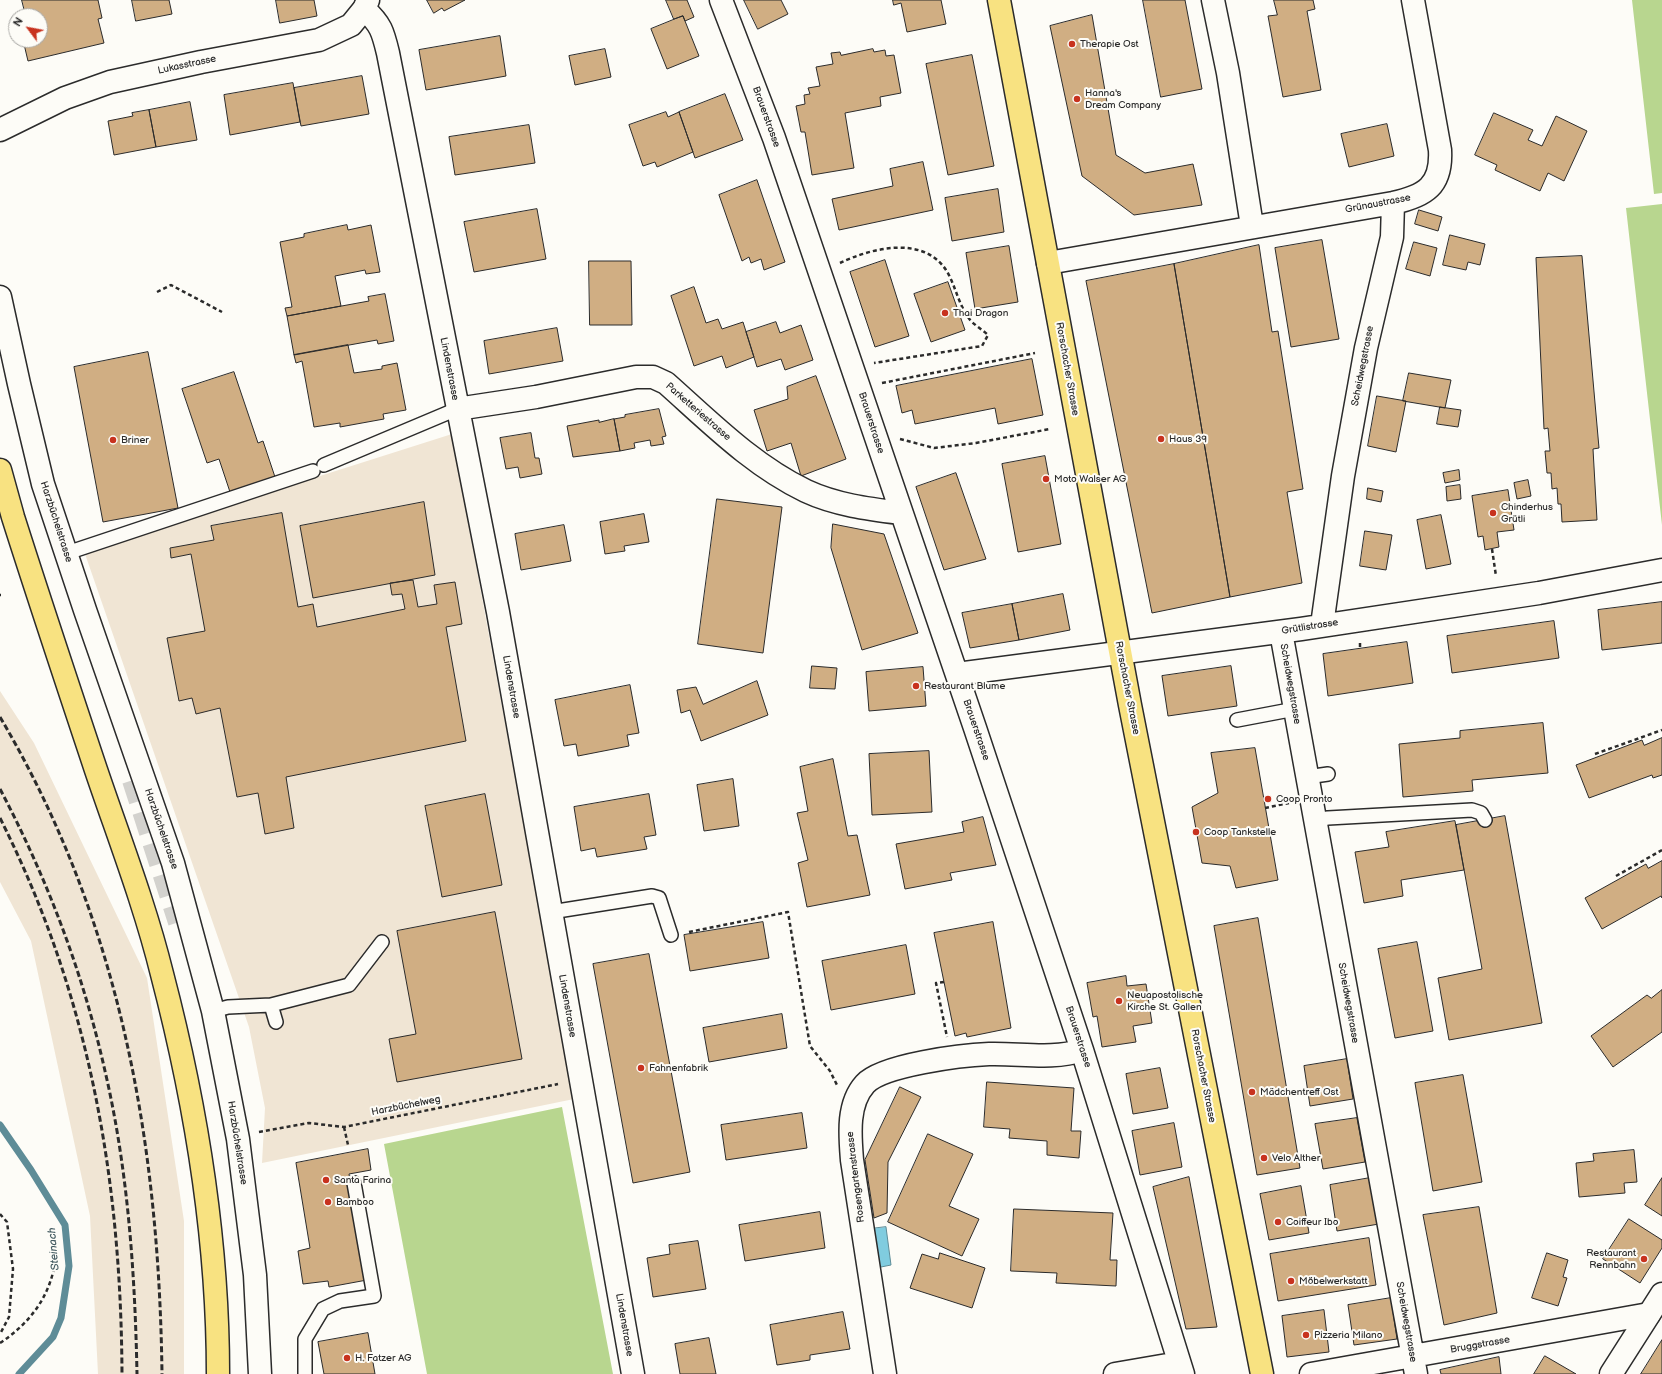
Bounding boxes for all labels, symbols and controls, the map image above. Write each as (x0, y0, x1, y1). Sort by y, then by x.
north arrow (8, 8, 48, 48)
text: N (11, 15, 26, 29)
place label: Therapie Ost (1080, 38, 1139, 50)
marker: Therapie Ost (1067, 39, 1077, 49)
street label: Lukasstrasse (157, 53, 217, 77)
street label: Brauerstrasse (749, 85, 783, 149)
place label: Hanna's Dream Company (1085, 87, 1161, 110)
marker: Hanna's Dream Company (1072, 94, 1082, 104)
street label: Grünaustrasse (1344, 192, 1412, 216)
place label: Thai Dragon (953, 307, 1008, 319)
marker: Thai Dragon (940, 308, 950, 318)
street label: Rorschacher Strasse (1053, 321, 1081, 417)
street label: Scheidwegstrasse (1349, 325, 1377, 407)
street label: Lindenstrasse (437, 336, 461, 402)
street label: Parketteriestrasse (663, 380, 733, 444)
street label: Brauerstrasse (855, 391, 887, 455)
place label: Haus 39 (1169, 433, 1207, 445)
place label: Briner (121, 434, 149, 446)
marker: Haus 39 (1156, 434, 1166, 444)
marker: Briner (108, 435, 118, 445)
place label: Moto Walser AG (1054, 473, 1126, 485)
marker: Moto Walser AG (1041, 474, 1051, 484)
street label: Harzbüchelstrasse (37, 480, 75, 564)
place label: Chinderhus Grütli (1501, 501, 1553, 524)
marker: Chinderhus Grütli (1488, 508, 1498, 518)
street label: Grütlistrasse (1281, 617, 1339, 637)
street label: Rorschacher Strasse (1112, 640, 1142, 736)
street label: Scheidwegstrasse (1277, 643, 1303, 725)
street label: Lindenstrasse (500, 654, 522, 720)
place label: Restaurant Blume (924, 680, 1005, 692)
marker: Restaurant Blume (911, 681, 921, 691)
street label: Brauerstrasse (960, 698, 992, 762)
street label: Harzbüchelstrasse (142, 787, 180, 871)
place label: Coop Pronto (1276, 793, 1332, 805)
marker: Coop Pronto (1263, 794, 1273, 804)
place label: Coop Tankstelle (1204, 826, 1276, 838)
marker: Coop Tankstelle (1191, 827, 1201, 837)
street label: Scheidwegstrasse (1335, 962, 1361, 1044)
street label: Lindenstrasse (556, 973, 578, 1039)
place label: Neuapostolische Kirche St. Gallen (1127, 989, 1203, 1012)
marker: Neuapostolische Kirche St. Gallen (1114, 996, 1124, 1006)
street label: Brauerstrasse (1062, 1005, 1094, 1069)
street label: Rorschacher Strasse (1188, 1028, 1218, 1124)
place label: Fahnenfabrik (649, 1062, 708, 1074)
marker: Fahnenfabrik (636, 1063, 646, 1073)
place label: Mädchentreff Ost (1260, 1086, 1339, 1098)
marker: Mädchentreff Ost (1247, 1087, 1257, 1097)
street label: Harzbüchelweg (370, 1093, 442, 1119)
street label: Harzbüchelstrasse (224, 1100, 250, 1186)
street label: Rosengartenstrasse (844, 1131, 868, 1223)
place label: Velo Alther (1272, 1152, 1320, 1164)
marker: Velo Alther (1259, 1153, 1269, 1163)
place label: Santa Farina (334, 1174, 391, 1186)
marker: Santa Farina (321, 1175, 331, 1185)
place label: Bamboo (336, 1196, 374, 1208)
marker: Bamboo (323, 1197, 333, 1207)
place label: Coiffeur Ibo (1286, 1216, 1338, 1228)
marker: Coiffeur Ibo (1273, 1217, 1283, 1227)
water label: Steinach (46, 1227, 62, 1271)
place label: Restaurant Rennbahn (1586, 1247, 1636, 1270)
marker: Restaurant Rennbahn (1639, 1254, 1649, 1264)
place label: Möbelwerkstatt (1299, 1275, 1368, 1287)
marker: Möbelwerkstatt (1286, 1276, 1296, 1286)
street label: Scheidwegstrasse (1393, 1281, 1419, 1363)
street label: Lindenstrasse (613, 1292, 635, 1358)
place label: Pizzeria Milano (1314, 1329, 1382, 1341)
marker: Pizzeria Milano (1301, 1330, 1311, 1340)
street label: Bruggstrasse (1449, 1334, 1511, 1356)
place label: H. Fatzer AG (355, 1352, 412, 1364)
marker: H. Fatzer AG (342, 1353, 352, 1363)

